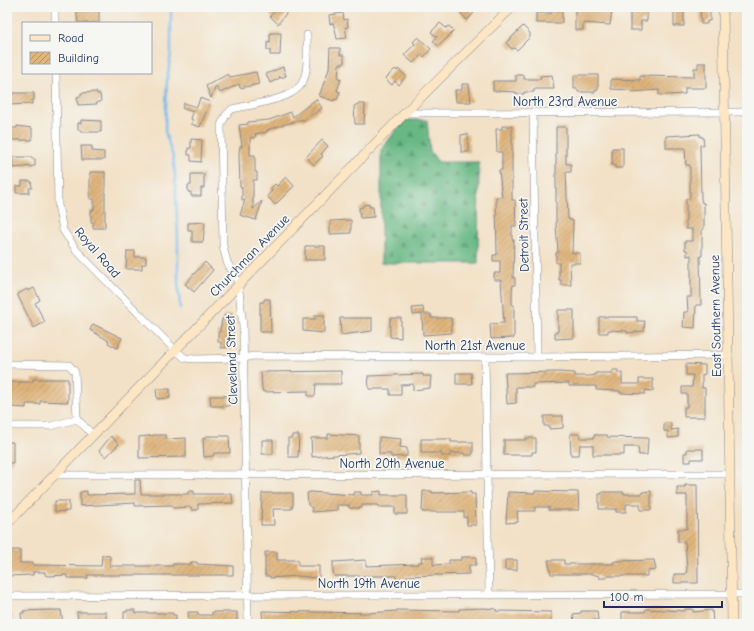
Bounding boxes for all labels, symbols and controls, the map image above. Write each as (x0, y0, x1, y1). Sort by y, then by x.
legend (22, 22, 152, 74)
text: Road (58, 31, 84, 45)
text: Building (58, 51, 99, 65)
street label: North 23rd Avenue (513, 94, 618, 109)
street label: Detroit Street (515, 197, 532, 272)
street label: Churchman Avenue (206, 211, 293, 299)
street label: Royal Road (72, 224, 124, 281)
street label: East Southern Avenue (707, 254, 724, 377)
street label: Cleveland Street (222, 314, 241, 405)
street label: North 21st Avenue (425, 338, 526, 353)
street label: North 20th Avenue (340, 456, 445, 471)
street label: North 19th Avenue (318, 576, 421, 591)
scale bar (604, 583, 722, 609)
text: 100 m (610, 590, 643, 604)

